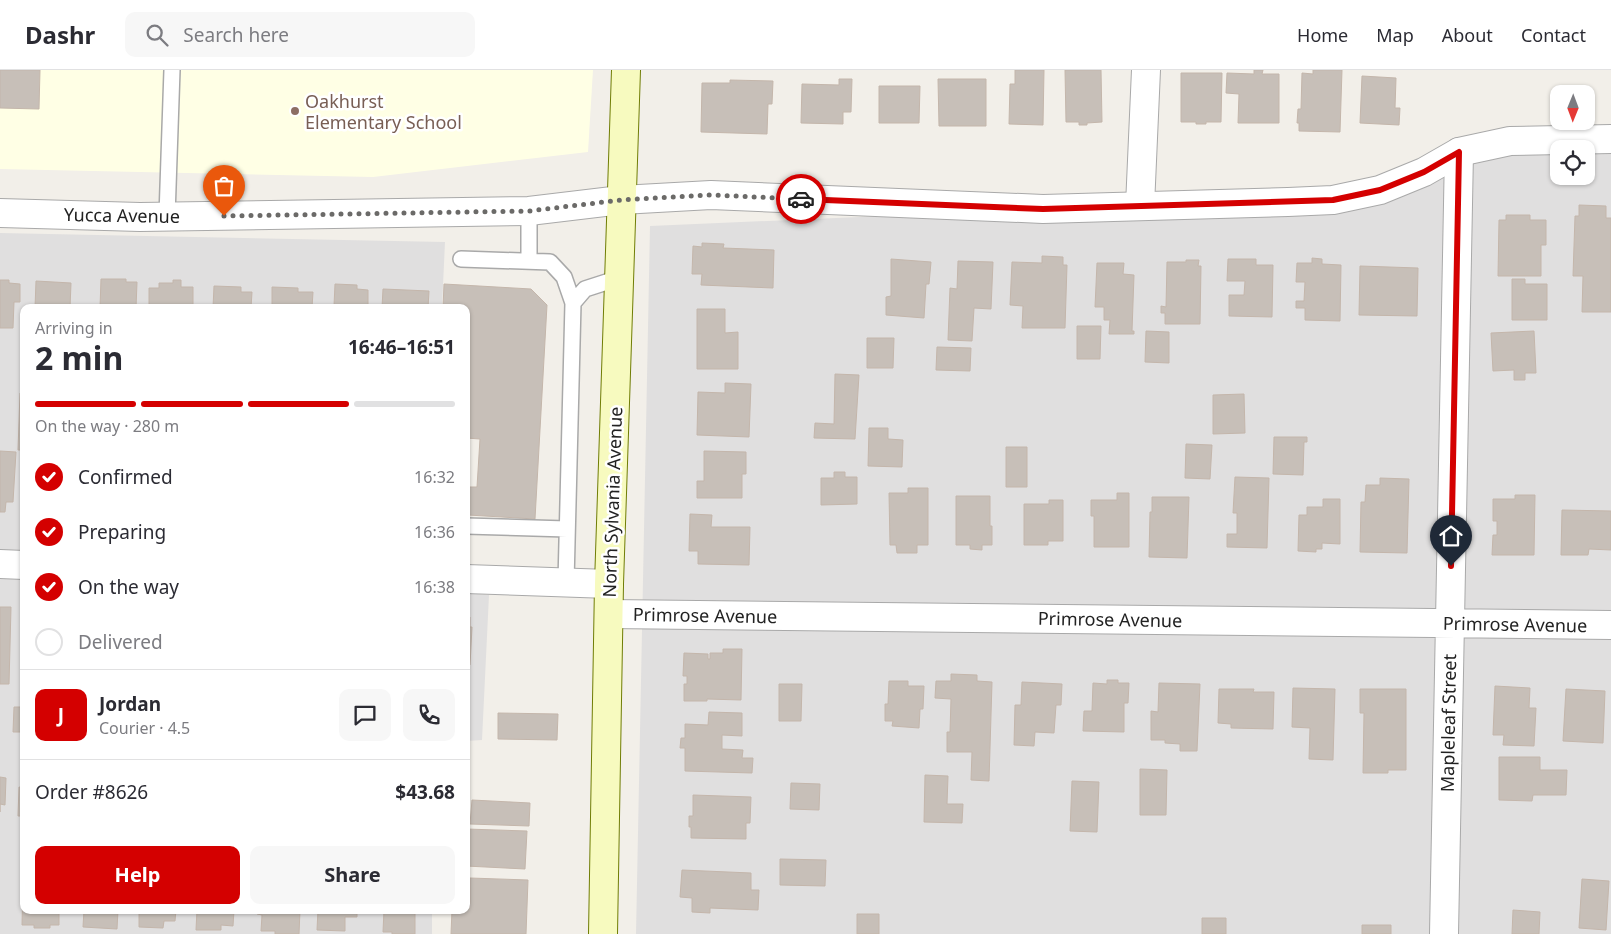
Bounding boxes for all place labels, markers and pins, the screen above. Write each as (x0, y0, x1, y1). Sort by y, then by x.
place label: Oakhurst Elementary School (305, 89, 462, 134)
marker: Oakhurst Elementary School (289, 105, 301, 117)
pin (203, 165, 245, 216)
pin (1430, 515, 1472, 566)

